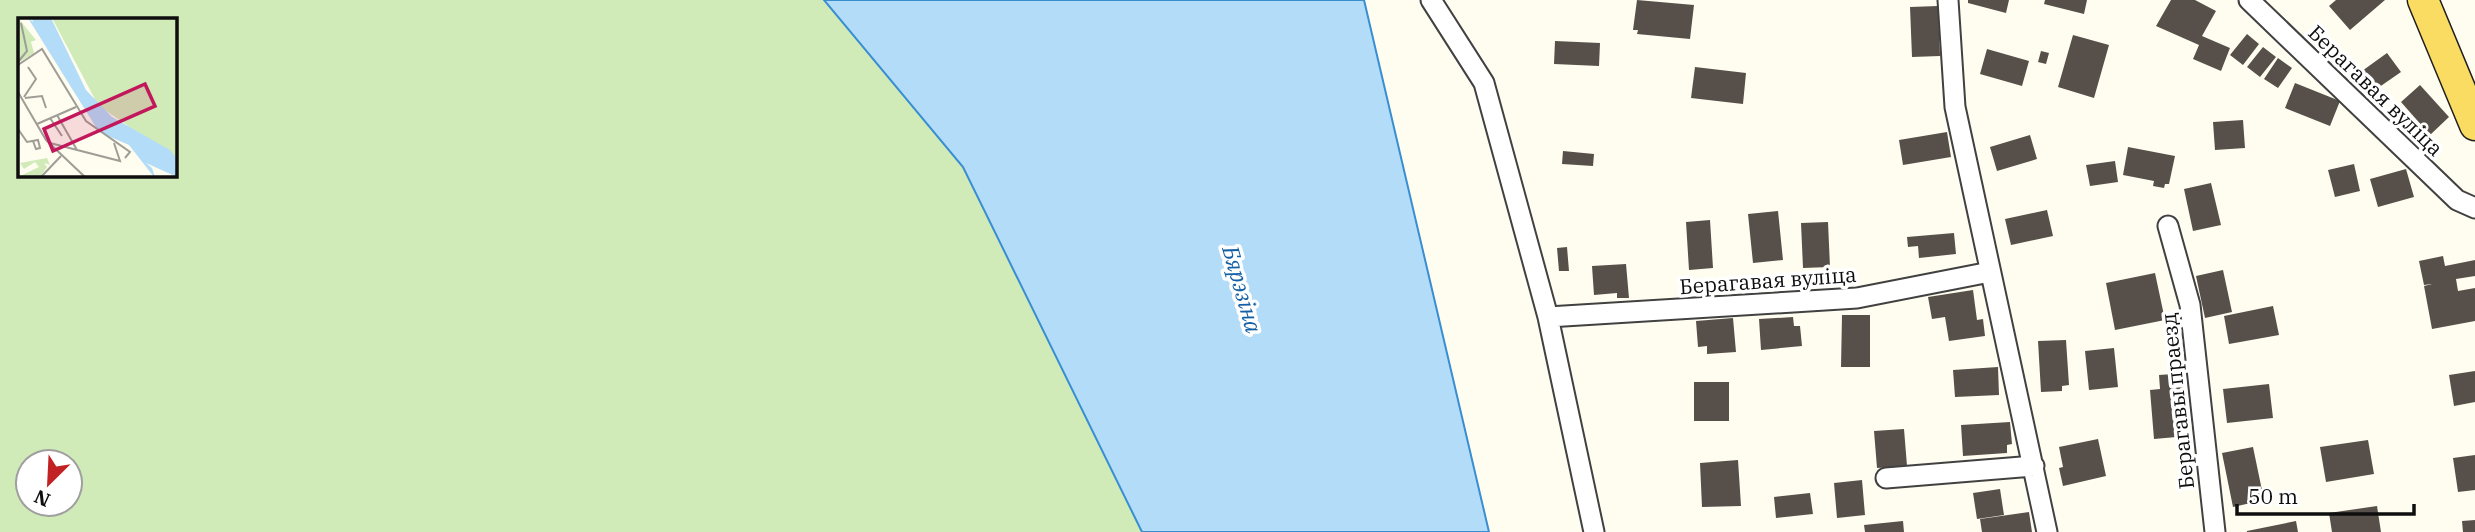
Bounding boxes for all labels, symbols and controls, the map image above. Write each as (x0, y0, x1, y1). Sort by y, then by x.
inset map (18, 18, 177, 177)
street label: Берагавая вуліца (2302, 18, 2450, 162)
water label: Бярэзіна (1216, 241, 1270, 337)
street label: Берагавая вуліца (1679, 260, 1857, 300)
street label: Берагавы праезд (2154, 311, 2200, 490)
north arrow (14, 448, 84, 518)
scale bar (2237, 472, 2414, 516)
text: 50 m (2248, 482, 2298, 510)
text: N (30, 485, 54, 513)

